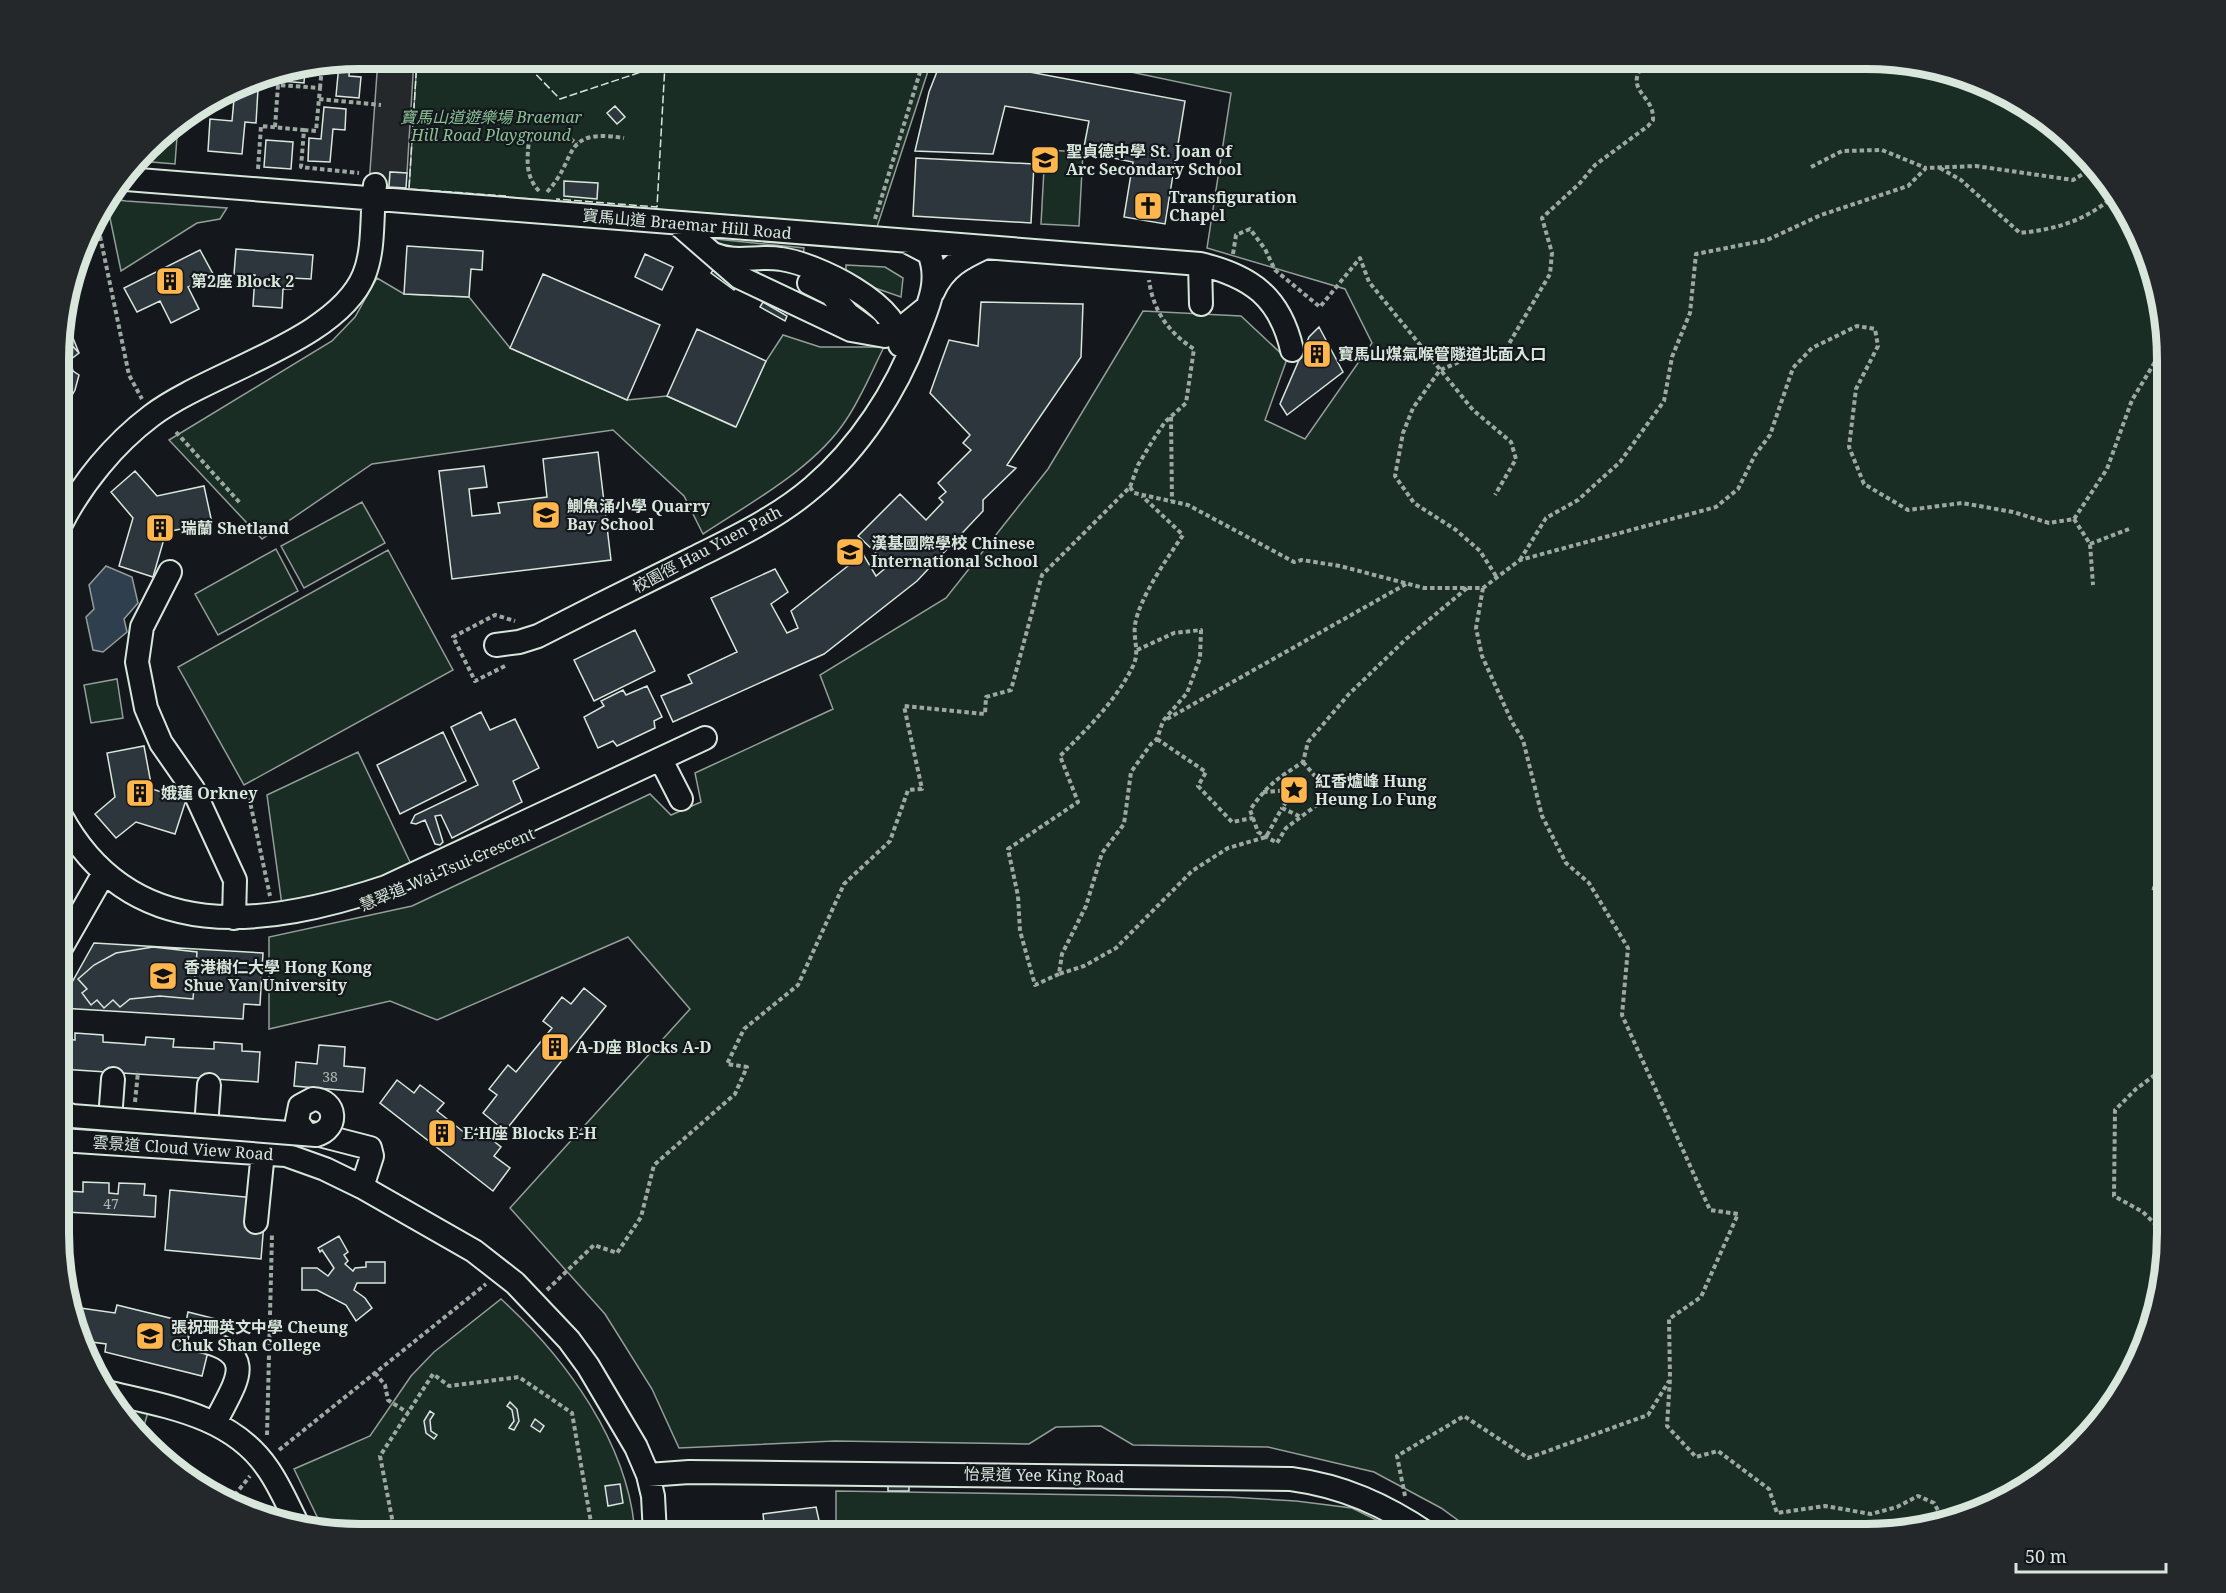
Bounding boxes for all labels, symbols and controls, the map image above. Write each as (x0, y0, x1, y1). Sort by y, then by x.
park label: 寶馬山道遊樂場 Braemar Hill Road Playground (400, 106, 583, 146)
place label: 聖貞德中學 St. Joan of Arc Secondary School (1066, 140, 1242, 180)
school or university icon: 聖貞德中學 St. Joan of Arc Secondary School (1029, 144, 1061, 176)
place label: Transfiguration Chapel (1169, 186, 1297, 226)
church icon: Transfiguration Chapel (1132, 190, 1164, 222)
street label: 寶馬山道 Braemar Hill Road (582, 204, 793, 244)
building icon: 第2座 Block 2 (154, 265, 186, 297)
place label: 第2座 Block 2 (191, 270, 294, 292)
building icon: 寶馬山煤氣喉管隧道北面入口 (1301, 338, 1333, 370)
place label: 寶馬山煤氣喉管隧道北面入口 (1338, 343, 1546, 365)
place label: 鰂魚涌小學 Quarry Bay School (567, 495, 711, 535)
school or university icon: 鰂魚涌小學 Quarry Bay School (530, 499, 562, 531)
street label: 校園徑 Hau Yuen Path (629, 500, 785, 598)
building icon: 瑞蘭 Shetland (144, 512, 176, 544)
place label: 瑞蘭 Shetland (181, 517, 290, 539)
place label: 漢基國際學校 Chinese International School (871, 532, 1038, 572)
school or university icon: 漢基國際學校 Chinese International School (834, 536, 866, 568)
place label: 紅香爐峰 Hung Heung Lo Fung (1315, 770, 1436, 810)
place icon: 紅香爐峰 Hung Heung Lo Fung (1278, 774, 1310, 806)
building icon: 娥蓮 Orkney (124, 777, 156, 809)
place label: 娥蓮 Orkney (161, 782, 258, 804)
street label: 慧翠道 Wai Tsui Crescent (356, 822, 538, 916)
place label: 香港樹仁大學 Hong Kong Shue Yan University (184, 956, 372, 996)
school or university icon: 香港樹仁大學 Hong Kong Shue Yan University (147, 960, 179, 992)
building icon: A-D座 Blocks A-D (539, 1031, 571, 1063)
place label: A-D座 Blocks A-D (576, 1036, 711, 1058)
house number: 38 (322, 1067, 338, 1086)
building icon: E-H座 Blocks E-H (426, 1117, 458, 1149)
place label: E-H座 Blocks E-H (463, 1122, 597, 1144)
street label: 雲景道 Cloud View Road (92, 1131, 274, 1165)
house number: 47 (103, 1194, 119, 1213)
place label: 張祝珊英文中學 Cheung Chuk Shan College (171, 1316, 348, 1356)
school or university icon: 張祝珊英文中學 Cheung Chuk Shan College (134, 1320, 166, 1352)
street label: 怡景道 Yee King Road (964, 1463, 1124, 1487)
scale bar (2016, 1536, 2166, 1574)
text: 50 m (2025, 1544, 2067, 1568)

